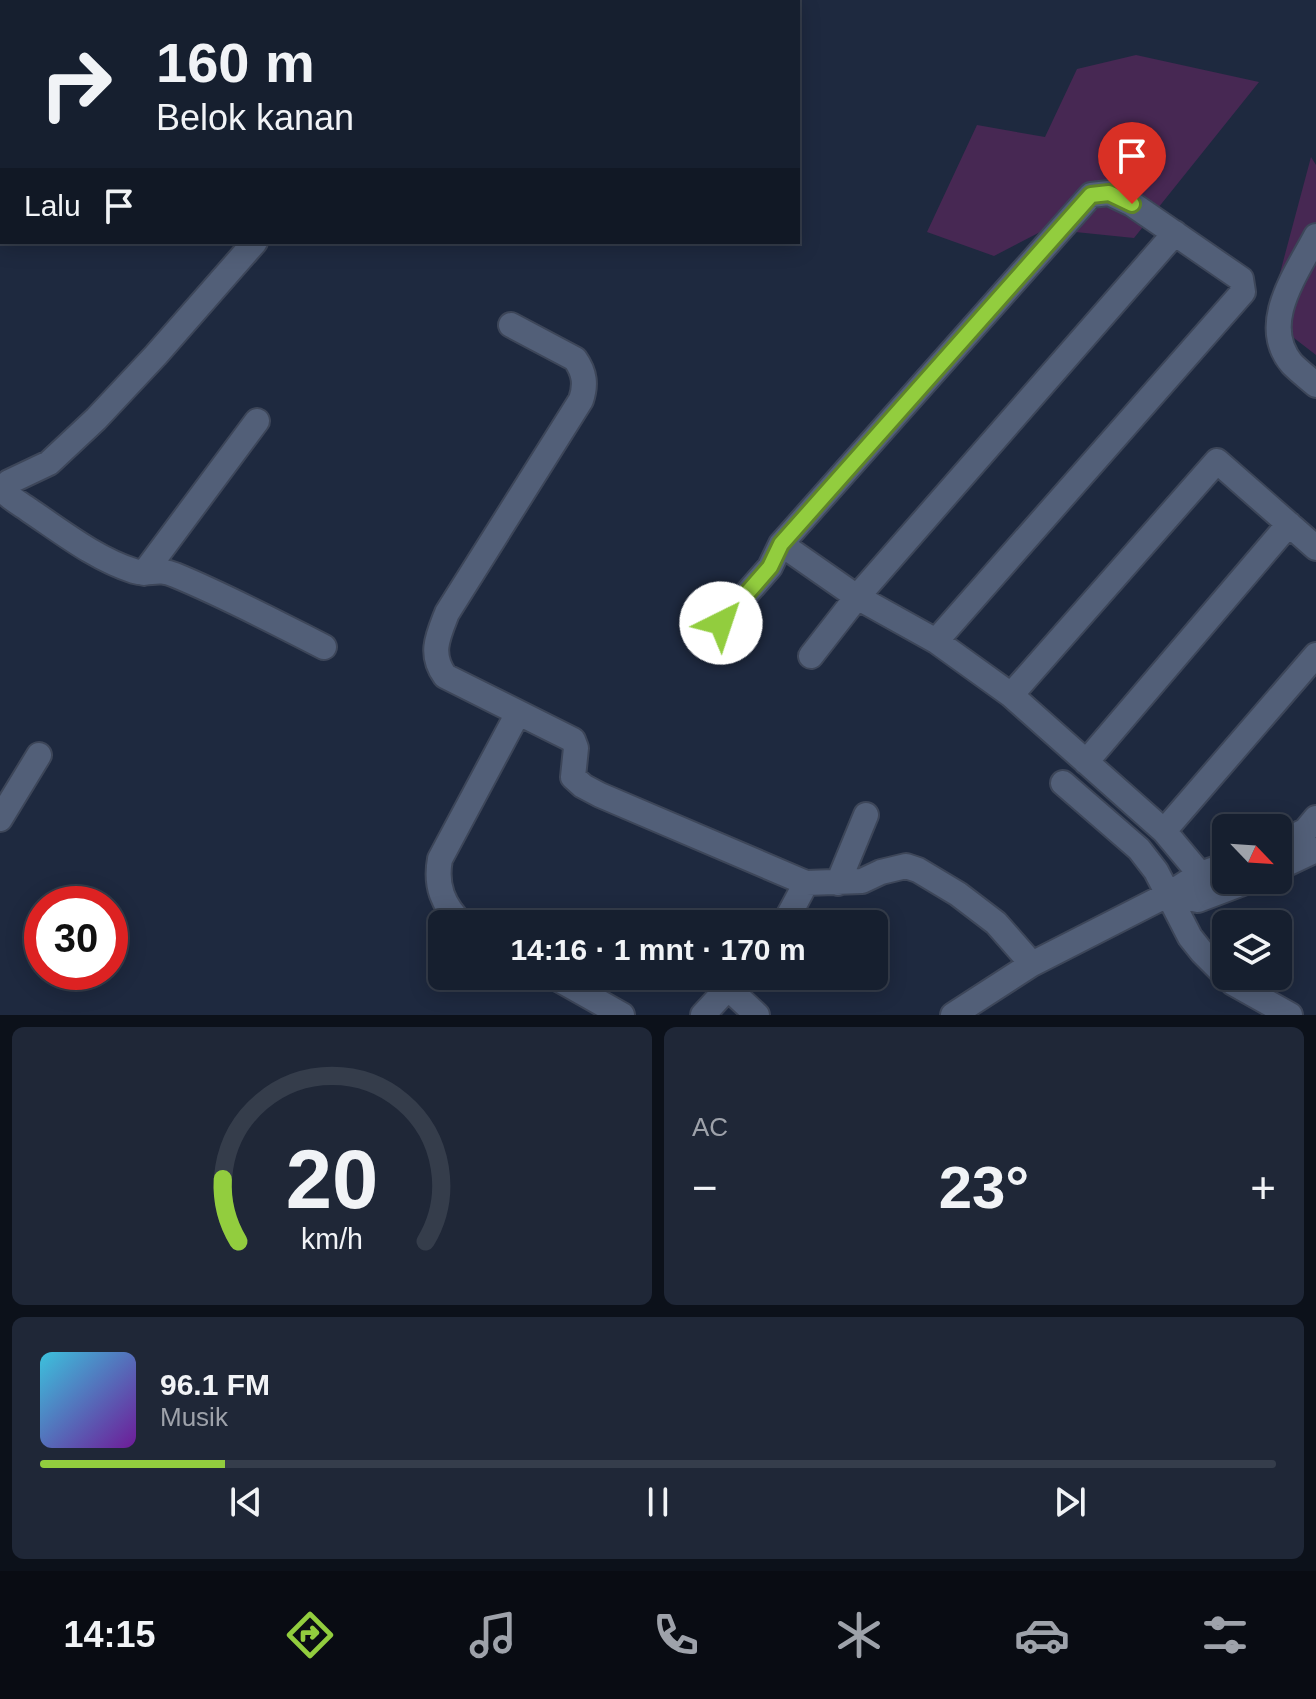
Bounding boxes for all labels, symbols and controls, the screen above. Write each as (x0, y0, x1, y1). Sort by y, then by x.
text: 160 m (156, 31, 315, 94)
icon: right (24, 32, 128, 136)
text: Belok kanan (156, 97, 354, 138)
pin (1098, 122, 1166, 204)
icon: arrive (1110, 134, 1154, 178)
icon: arrive (97, 184, 141, 228)
text: Lalu (24, 189, 81, 222)
position arrow (679, 581, 763, 665)
north arrow (1212, 814, 1292, 894)
map controls (1212, 814, 1292, 990)
speed limit sign: 30 (24, 886, 128, 990)
button: layers (1212, 910, 1292, 990)
text: 14:16 · 1 mnt · 170 m (510, 933, 806, 966)
text: AC (692, 1112, 728, 1142)
text: 20 (286, 1133, 378, 1226)
text: 23° (939, 1154, 1029, 1221)
text: − (692, 1163, 718, 1212)
text: + (1250, 1163, 1276, 1212)
text: km/h (301, 1223, 363, 1255)
text: 96.1 FM (160, 1368, 270, 1401)
text: Musik (160, 1402, 228, 1432)
icon: previous (224, 1480, 268, 1524)
icon: pause (636, 1480, 680, 1524)
icon: next (1048, 1480, 1092, 1524)
icon: directions (282, 1607, 338, 1663)
icon: music (465, 1607, 521, 1663)
icon: phone (648, 1607, 704, 1663)
icon: climate (831, 1607, 887, 1663)
icon: car (1014, 1607, 1070, 1663)
icon: filters (1197, 1607, 1253, 1663)
text: 14:15 (63, 1614, 156, 1655)

